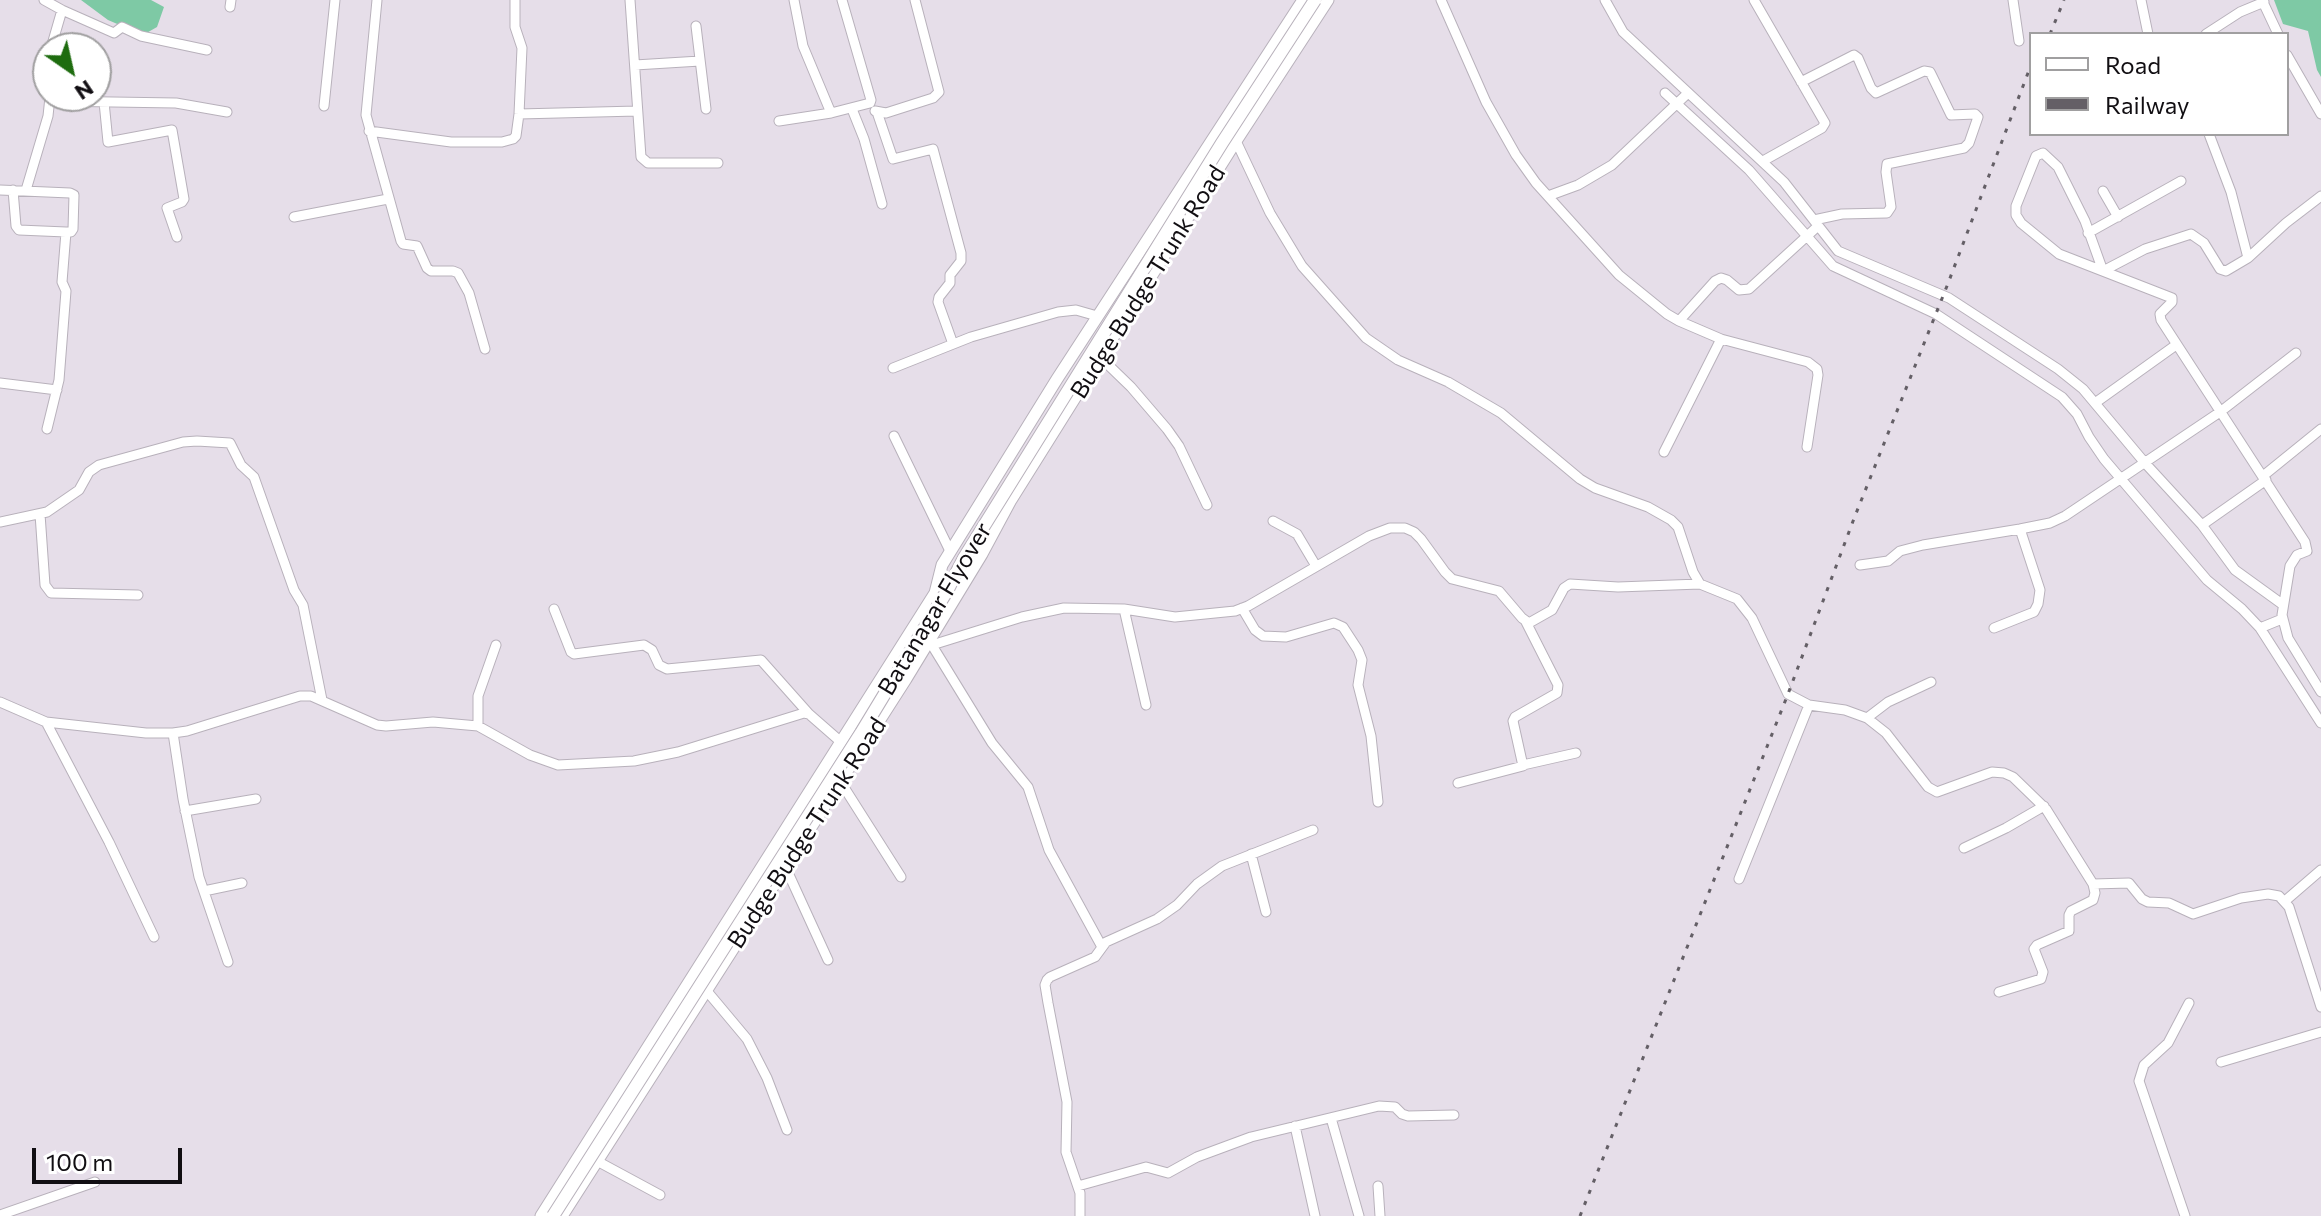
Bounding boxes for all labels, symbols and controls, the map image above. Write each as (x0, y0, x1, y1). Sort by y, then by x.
north arrow (32, 32, 112, 112)
legend (2029, 32, 2289, 136)
text: Road (2105, 50, 2161, 79)
text: N (70, 75, 99, 106)
text: Railway (2105, 90, 2190, 119)
street label: Budge Budge Trunk Road (1064, 160, 1232, 404)
street label: Batanagar Flyover (872, 517, 998, 701)
street label: Budge Budge Trunk Road (722, 712, 892, 954)
scale bar (36, 1132, 186, 1182)
text: 100 m (46, 1147, 113, 1176)

